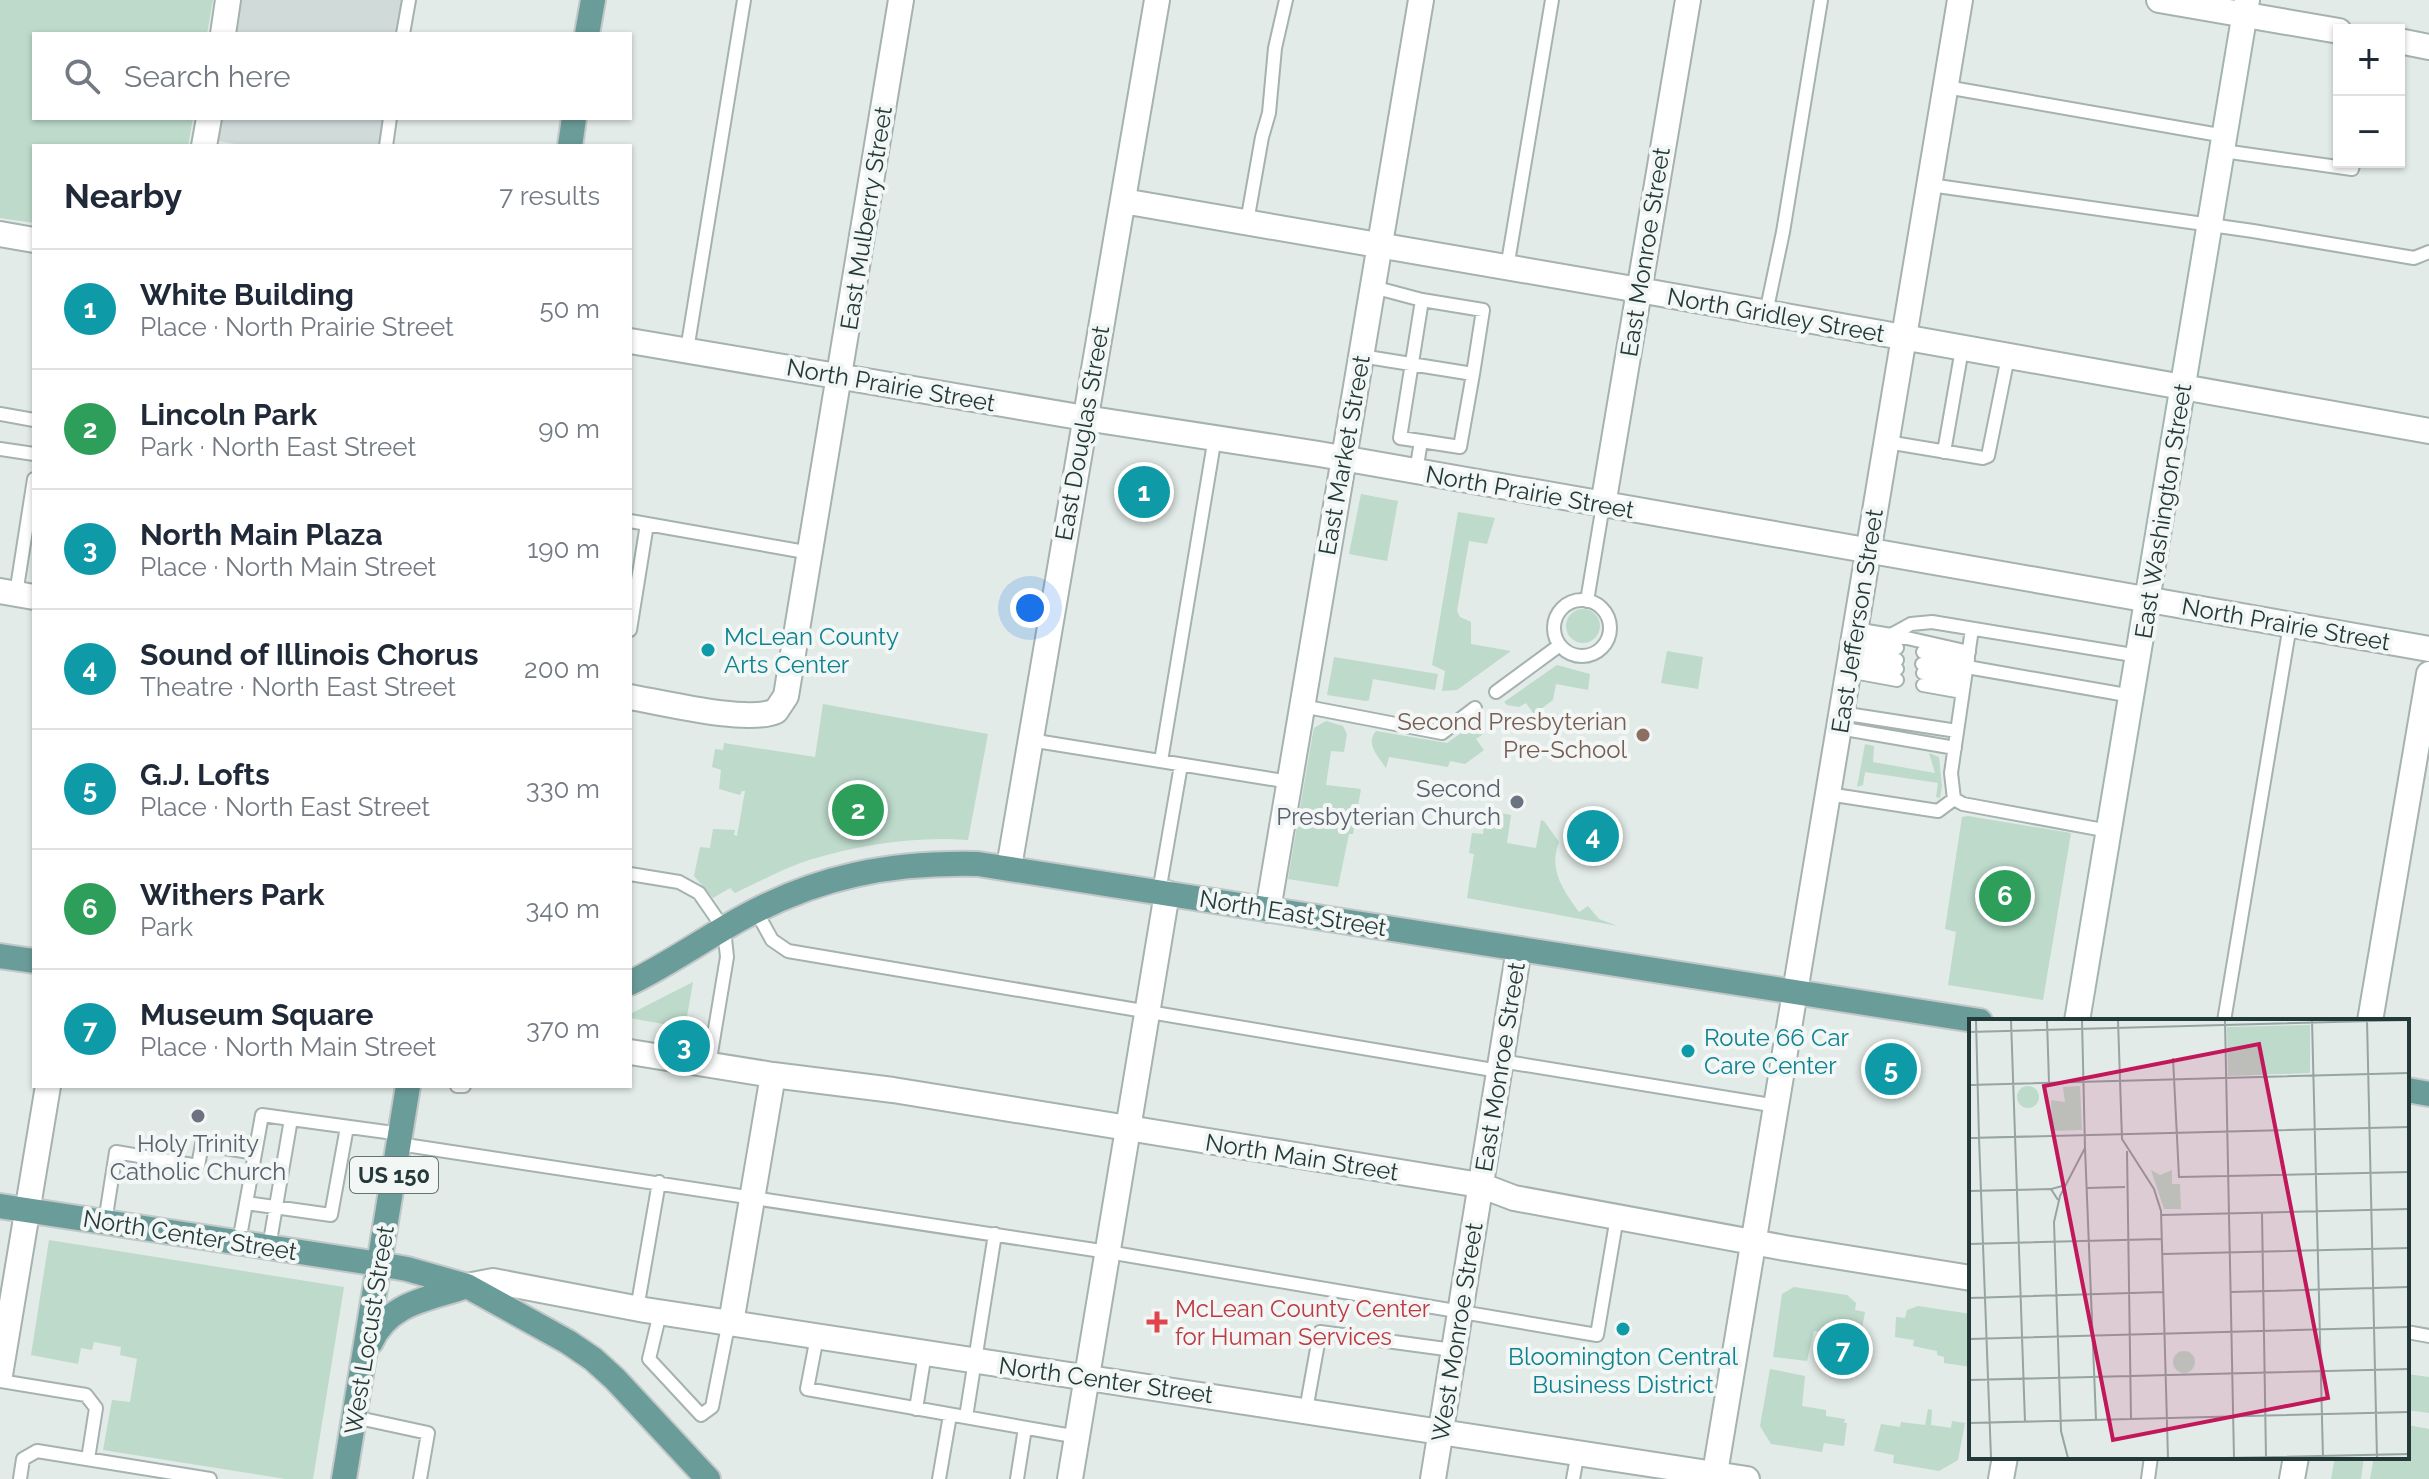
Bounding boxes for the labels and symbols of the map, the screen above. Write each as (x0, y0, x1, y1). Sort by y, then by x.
street label: East Mulberry Street (834, 104, 898, 332)
street label: East Monroe Street (1614, 145, 1676, 359)
street label: North Gridley Street (1665, 282, 1887, 348)
street label: East Douglas Street (1049, 323, 1115, 543)
street label: North Prairie Street (784, 352, 998, 418)
street label: East Market Street (1312, 353, 1376, 557)
street label: East Washington Street (2129, 381, 2197, 641)
street label: North Prairie Street (1423, 459, 1637, 525)
pin: 1 (1118, 462, 1170, 522)
street label: East Jefferson Street (1825, 507, 1889, 735)
your location (1010, 588, 1050, 628)
street label: North Prairie Street (2179, 591, 2393, 657)
place label: McLean County Arts Center (724, 622, 899, 679)
marker: McLean County Arts Center (699, 641, 717, 659)
place label: Second Presbyterian Pre-School (1397, 707, 1627, 764)
marker: Second Presbyterian Pre-School (1634, 726, 1652, 744)
place label: Second Presbyterian Church (1276, 774, 1501, 831)
pin: 2 (832, 780, 884, 840)
marker: Second Presbyterian Church (1508, 793, 1526, 811)
pin: 4 (1567, 806, 1619, 866)
pin: 6 (1979, 866, 2031, 926)
street label: North East Street (1197, 884, 1389, 942)
street label: East Monroe Street (1469, 960, 1531, 1174)
pin: 3 (658, 1016, 710, 1076)
inset map (1969, 1019, 2409, 1459)
place label: Route 66 Car Care Center (1704, 1023, 1849, 1080)
pin: 5 (1865, 1039, 1917, 1099)
marker: Route 66 Car Care Center (1679, 1042, 1697, 1060)
marker: Holy Trinity Catholic Church (189, 1107, 207, 1125)
street label: North Main Street (1203, 1127, 1401, 1187)
place label: Holy Trinity Catholic Church (110, 1129, 286, 1186)
road number: US 150 (350, 1157, 438, 1193)
street label: North Center Street (81, 1204, 299, 1266)
street label: West Monroe Street (1425, 1220, 1489, 1444)
street label: West Locust Street (338, 1223, 400, 1437)
place label: McLean County Center for Human Services (1175, 1294, 1431, 1351)
marker: McLean County Center for Human Services (1146, 1311, 1168, 1333)
pin: 7 (1817, 1319, 1869, 1379)
marker: Bloomington Central Business District (1614, 1320, 1632, 1338)
place label: Bloomington Central Business District (1508, 1342, 1738, 1399)
street label: North Center Street (997, 1351, 1215, 1409)

